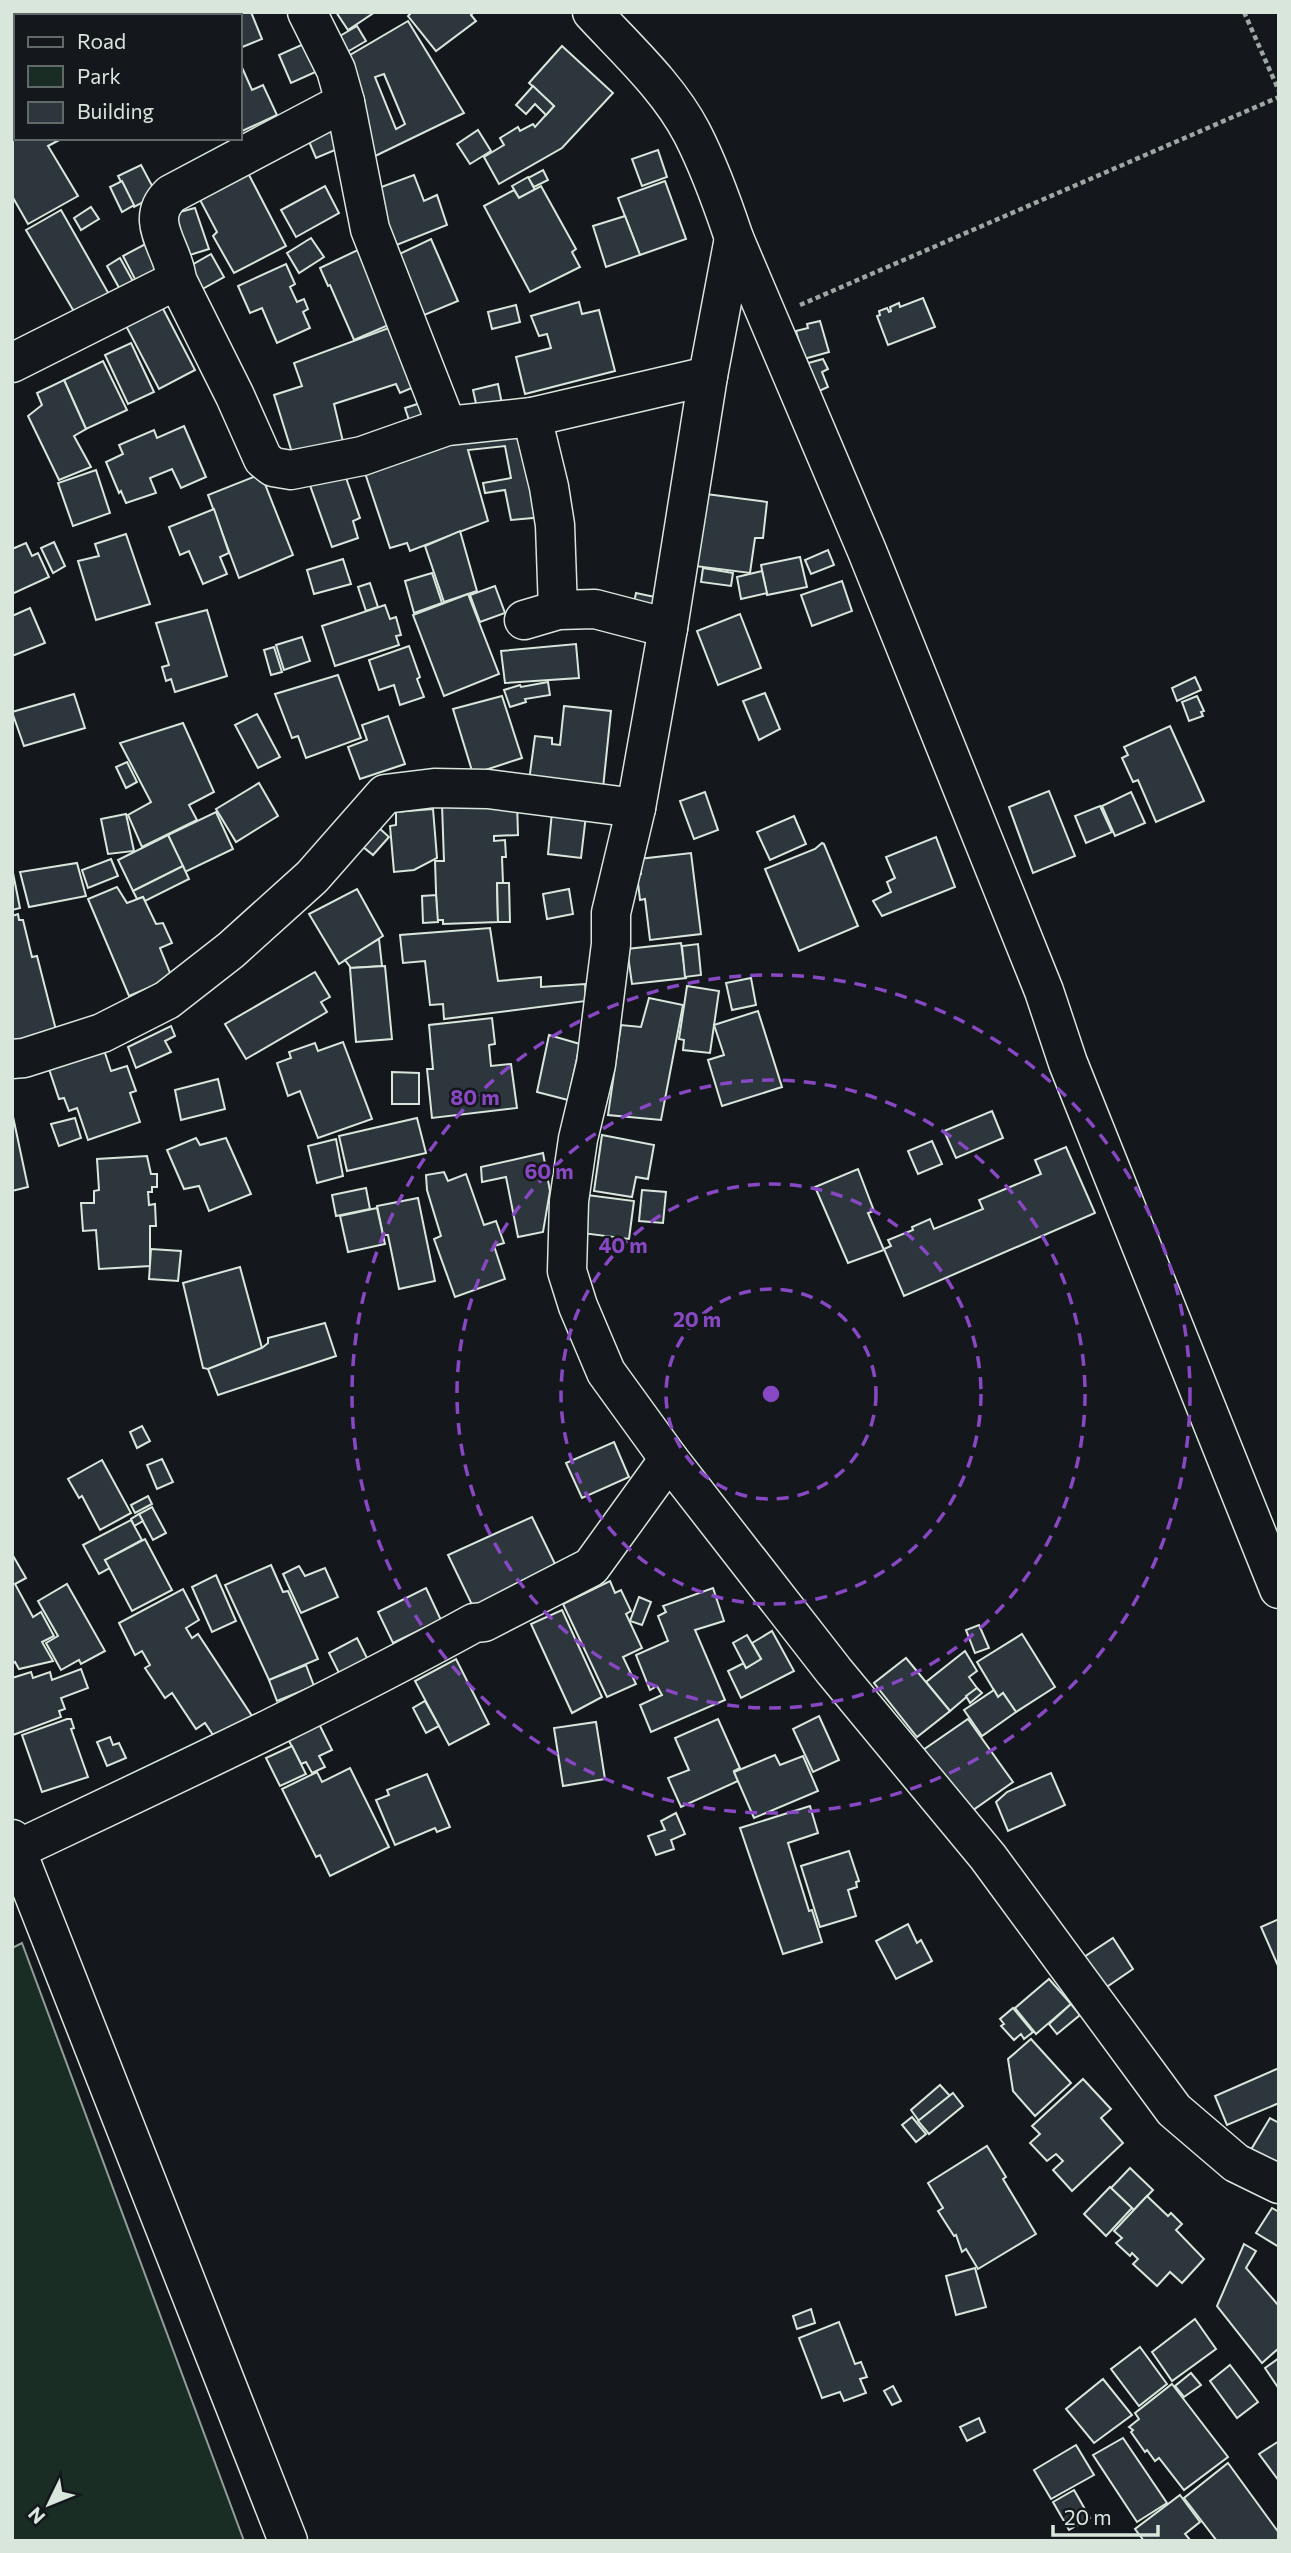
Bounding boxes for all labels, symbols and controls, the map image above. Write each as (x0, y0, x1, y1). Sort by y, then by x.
legend (14, 14, 242, 140)
text: Road (77, 28, 126, 53)
text: Park (77, 63, 121, 88)
text: Building (77, 98, 154, 123)
text: 80 m (450, 1084, 500, 1109)
text: 60 m (524, 1158, 574, 1183)
text: 40 m (598, 1232, 648, 1257)
text: 20 m (673, 1306, 721, 1331)
centre of rings (759, 1382, 783, 1406)
north arrow (14, 2469, 84, 2539)
scale bar (1053, 2494, 1158, 2538)
text: N (23, 2503, 49, 2529)
text: 20 m (1064, 2504, 1112, 2529)

